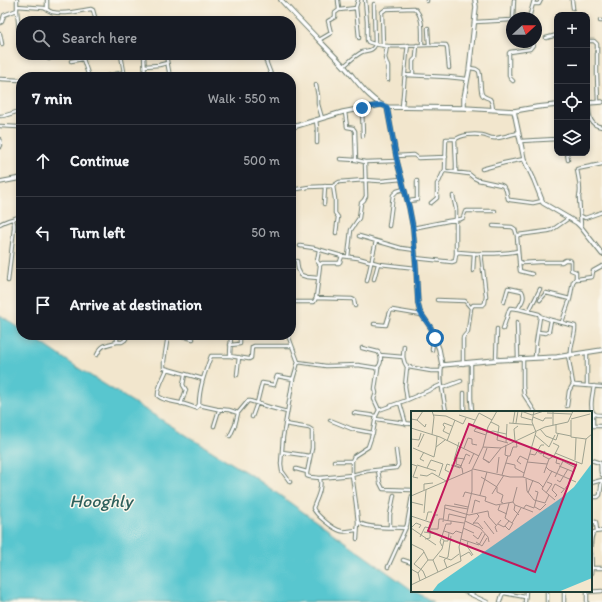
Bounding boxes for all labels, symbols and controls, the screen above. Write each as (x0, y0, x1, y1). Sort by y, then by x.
north arrow (506, 12, 542, 48)
map controls (554, 12, 590, 156)
button: + (554, 12, 590, 48)
search box (16, 16, 296, 60)
icon: search (30, 27, 52, 49)
text: Search here (62, 29, 137, 47)
button: − (554, 48, 590, 84)
button: locate (554, 84, 590, 120)
text: 7 min (32, 88, 72, 108)
text: Walk · 550 m (208, 91, 280, 106)
route end (353, 99, 371, 117)
button: layers (554, 120, 590, 156)
icon: ahead (32, 150, 54, 172)
text: Continue (70, 152, 129, 170)
text: 500 m (243, 153, 280, 168)
icon: left (32, 222, 54, 244)
text: Turn left (70, 224, 125, 242)
text: 50 m (251, 225, 280, 240)
icon: arrive (32, 294, 54, 316)
text: Arrive at destination (70, 296, 202, 314)
route start (426, 329, 444, 347)
inset map (411, 411, 592, 592)
water label: Hooghly (70, 490, 135, 512)

